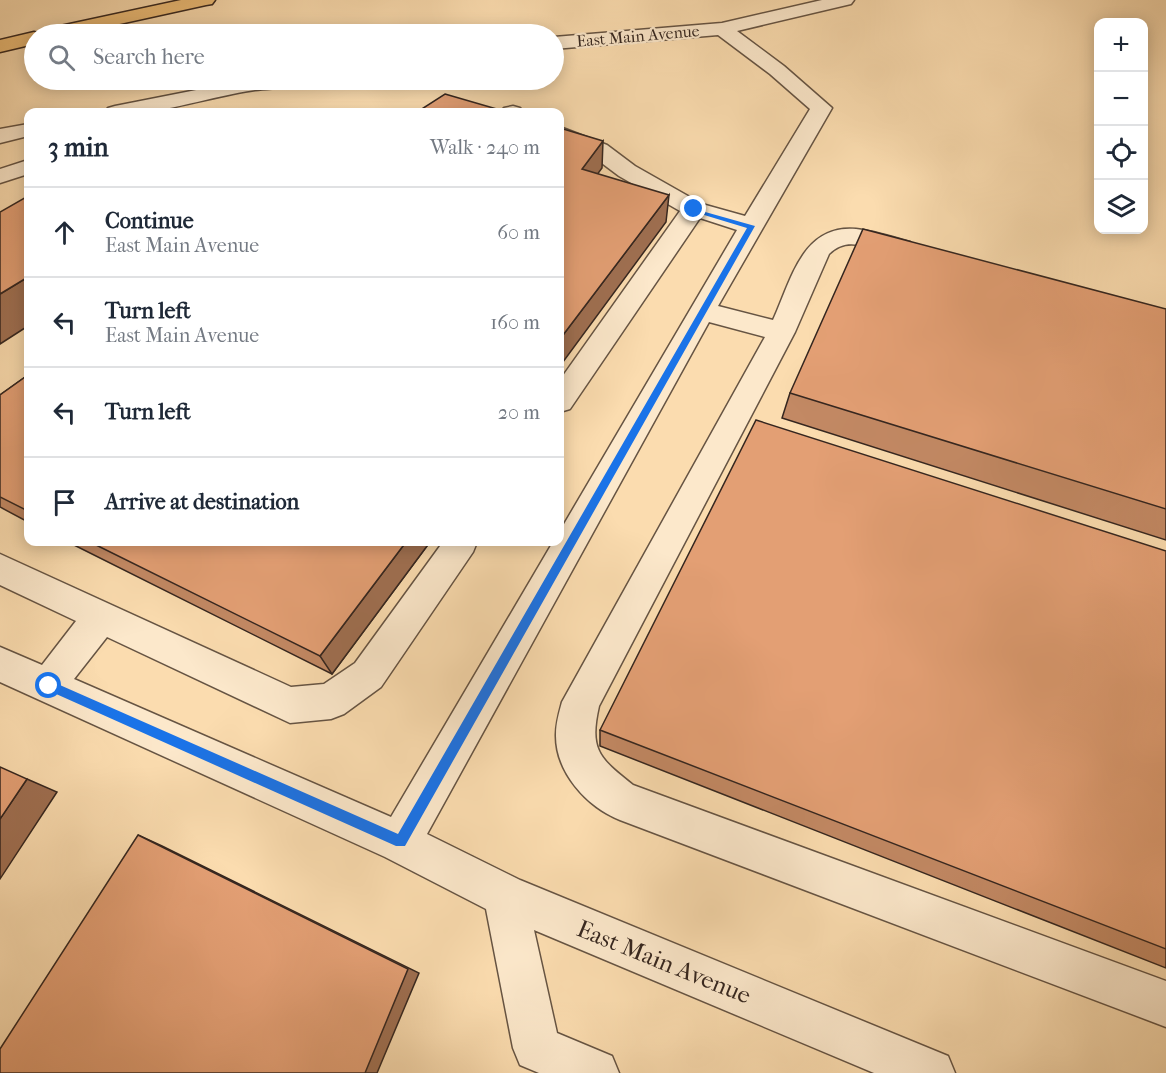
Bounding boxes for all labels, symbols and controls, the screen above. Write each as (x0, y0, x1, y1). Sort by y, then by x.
map controls (1094, 18, 1148, 234)
button: + (1094, 18, 1148, 72)
street label: East Main Avenue (576, 21, 700, 51)
search box (24, 24, 564, 90)
icon: search (45, 41, 78, 74)
text: Search here (93, 44, 205, 70)
button: − (1094, 72, 1148, 126)
button: locate (1094, 126, 1148, 180)
text: 3 min (48, 132, 109, 163)
text: Walk · 240 m (430, 136, 540, 159)
button: layers (1094, 180, 1148, 234)
route end (680, 195, 706, 221)
text: Continue (105, 208, 194, 234)
icon: ahead (48, 216, 81, 249)
text: 60 m (497, 221, 540, 244)
text: East Main Avenue (105, 234, 259, 257)
text: Turn left (105, 298, 191, 324)
icon: left (48, 306, 81, 339)
text: 160 m (490, 311, 540, 334)
text: East Main Avenue (105, 324, 259, 347)
icon: left (48, 396, 81, 429)
text: Turn left (105, 399, 191, 425)
text: 20 m (498, 401, 540, 424)
icon: arrive (48, 486, 81, 519)
text: Arrive at destination (105, 489, 299, 515)
route start (35, 672, 61, 698)
street label: East Main Avenue (573, 914, 755, 1010)

